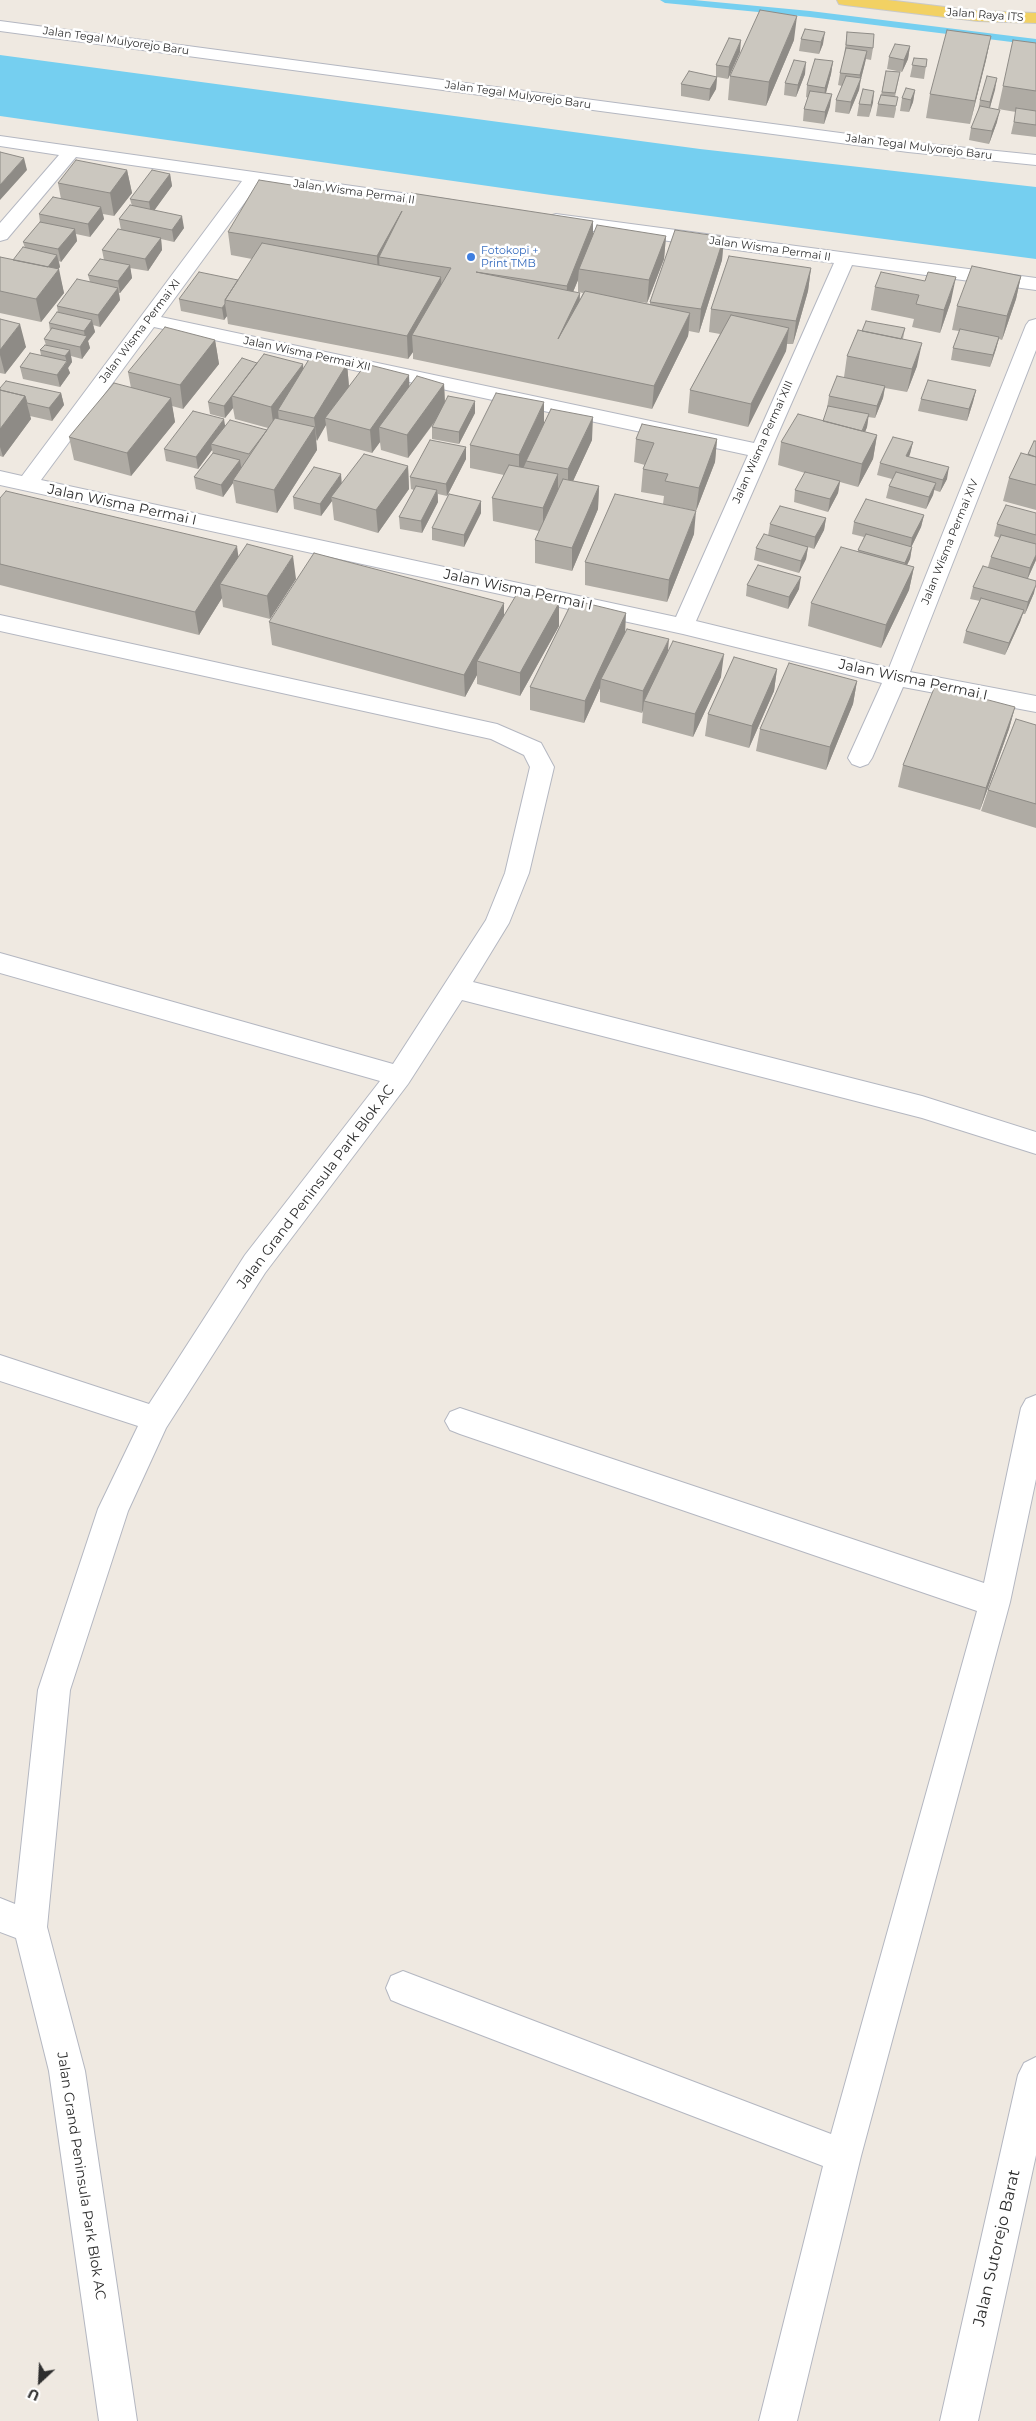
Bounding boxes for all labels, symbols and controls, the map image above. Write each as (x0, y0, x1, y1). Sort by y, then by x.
street label: Jalan Raya ITS (946, 6, 1024, 24)
street label: Jalan Tegal Mulyorejo Baru (42, 24, 190, 58)
street label: Jalan Tegal Mulyorejo Baru (444, 78, 592, 112)
street label: Jalan Tegal Mulyorejo Baru (845, 131, 993, 163)
street label: Jalan Wisma Permai II (292, 177, 416, 207)
street label: Jalan Wisma Permai II (708, 234, 832, 264)
place label: Fotokopi + Print TMB (481, 244, 539, 270)
marker: Fotokopi + Print TMB (465, 251, 477, 263)
street label: Jalan Wisma Permai XI (97, 277, 183, 385)
street label: Jalan Wisma Permai XII (242, 334, 372, 374)
street label: Jalan Wisma Permai XIII (730, 379, 796, 505)
street label: Jalan Wisma Permai XIV (919, 478, 981, 606)
street label: Jalan Wisma Permai I (46, 481, 198, 529)
street label: Jalan Wisma Permai I (442, 566, 594, 614)
street label: Jalan Wisma Permai I (837, 656, 989, 704)
street label: Jalan Grand Peninsula Park Blok AC (234, 1082, 398, 1292)
street label: Jalan Grand Peninsula Park Blok AC (53, 2051, 109, 2301)
street label: Jalan Sutorejo Barat (970, 2168, 1024, 2328)
north arrow (15, 2356, 65, 2406)
text: U (25, 2384, 42, 2405)

